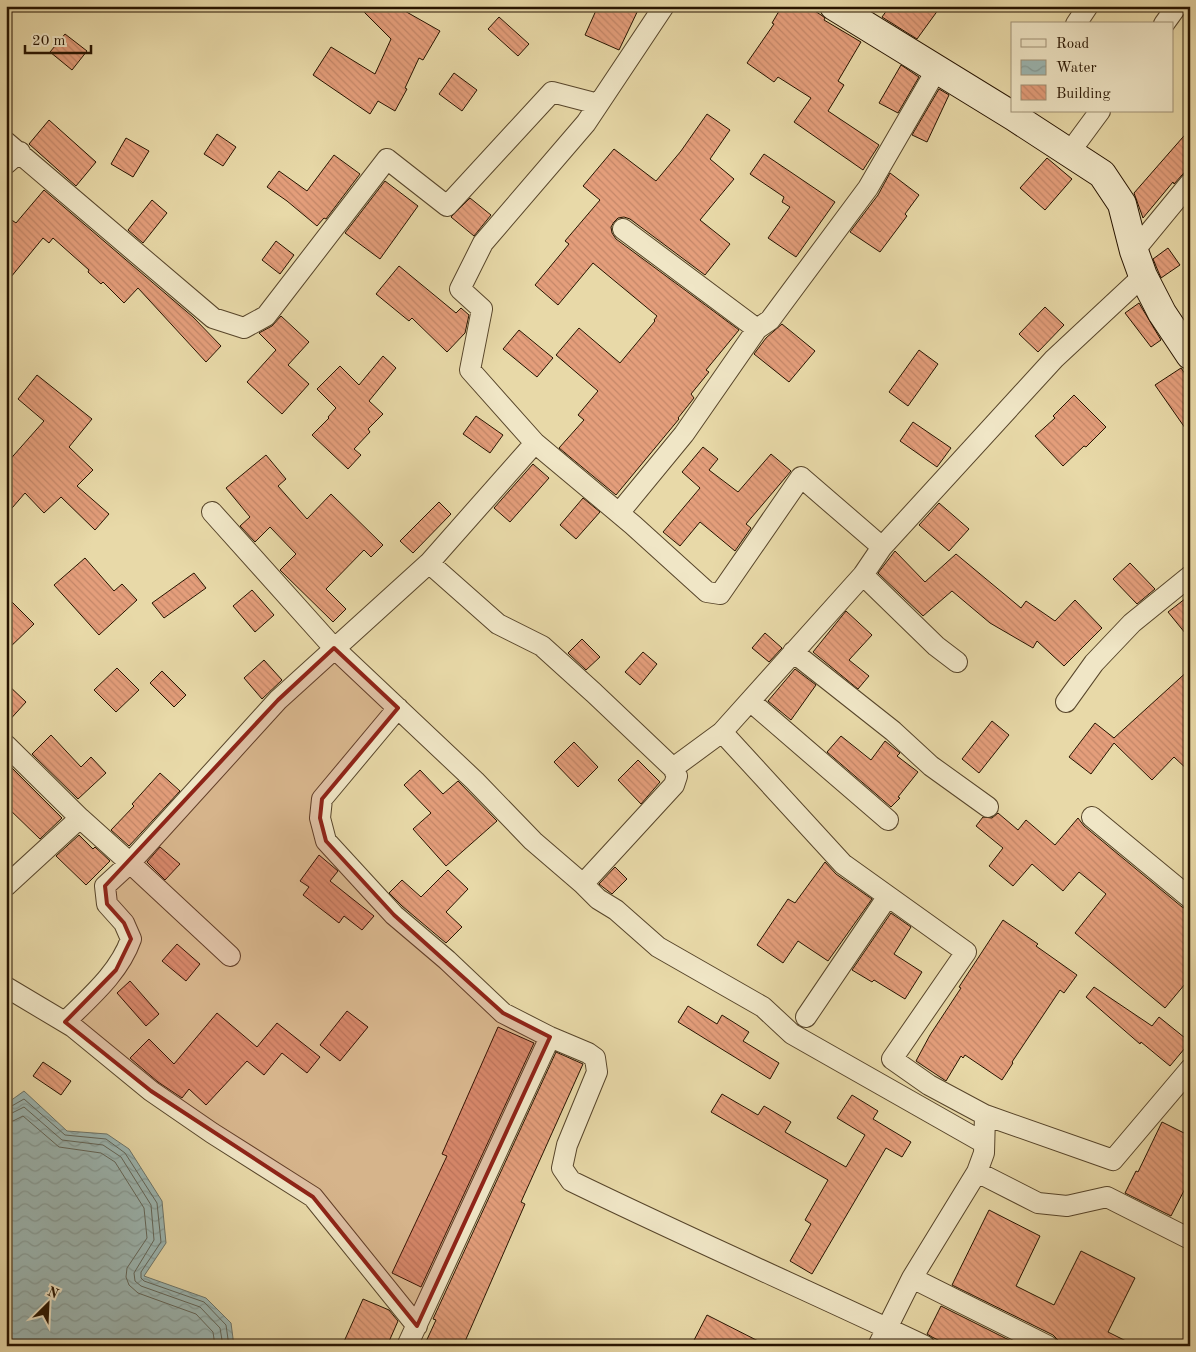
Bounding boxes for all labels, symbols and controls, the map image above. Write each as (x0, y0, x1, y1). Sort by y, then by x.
scale bar (25, 22, 91, 54)
legend (1011, 22, 1174, 112)
text: 20 m (32, 34, 66, 49)
text: Road (1056, 37, 1090, 52)
text: Water (1056, 61, 1097, 76)
text: Building (1056, 87, 1111, 102)
north arrow (22, 1280, 72, 1330)
text: N (45, 1284, 61, 1302)

